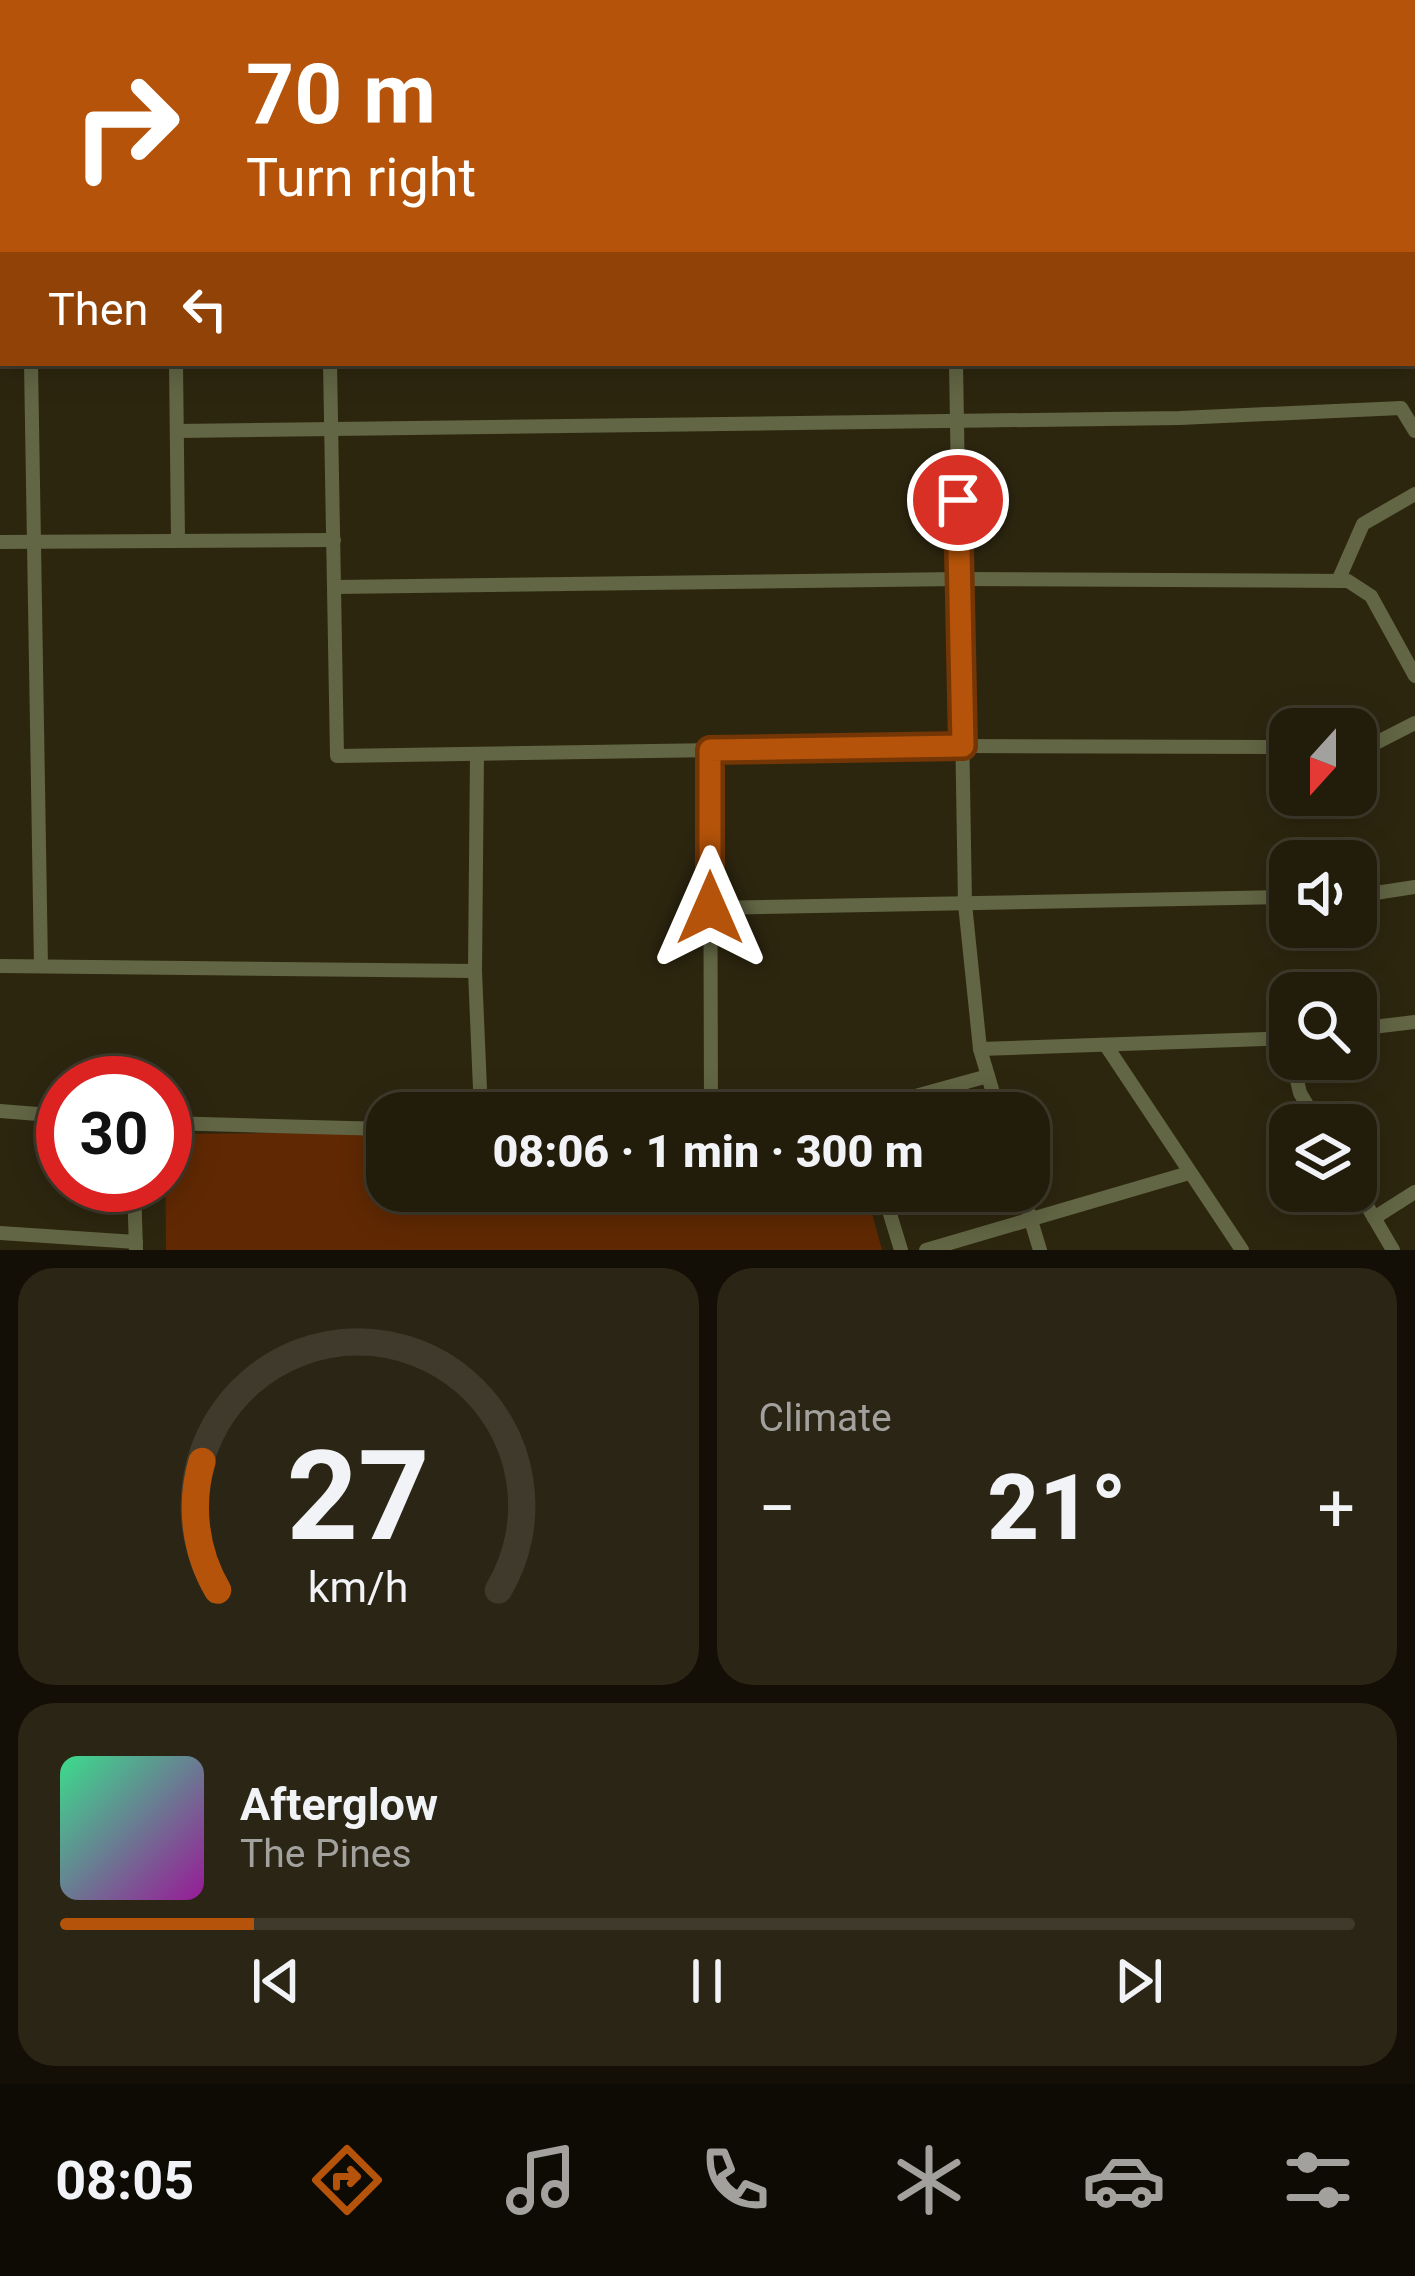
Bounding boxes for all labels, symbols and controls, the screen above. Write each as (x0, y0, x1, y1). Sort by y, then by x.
text: 70 m (246, 45, 436, 144)
icon: right (48, 48, 204, 204)
text: Turn right (246, 146, 476, 209)
icon: left (172, 276, 238, 342)
text: Then (48, 283, 148, 336)
pin (907, 449, 1009, 551)
icon: arrive (925, 467, 991, 533)
north arrow (1269, 708, 1377, 816)
map controls (1269, 708, 1377, 1212)
button: sound (1269, 840, 1377, 948)
position arrow (647, 845, 773, 971)
button: search (1269, 972, 1377, 1080)
speed limit sign: 30 (36, 1056, 192, 1212)
button: layers (1269, 1104, 1377, 1212)
text: 08:06 · 1 min · 300 m (492, 1125, 924, 1178)
text: Climate (759, 1395, 892, 1441)
text: 27 (287, 1423, 430, 1569)
text: 21° (987, 1456, 1127, 1561)
text: − (759, 1470, 796, 1547)
text: + (1318, 1470, 1355, 1547)
text: km/h (308, 1561, 409, 1611)
text: Afterglow (240, 1778, 438, 1831)
text: The Pines (240, 1831, 412, 1877)
icon: previous (243, 1948, 309, 2014)
icon: pause (674, 1948, 740, 2014)
icon: next (1106, 1948, 1172, 2014)
icon: directions (305, 2138, 389, 2222)
icon: music (499, 2138, 583, 2222)
icon: phone (693, 2138, 777, 2222)
icon: climate (887, 2138, 971, 2222)
icon: car (1082, 2138, 1166, 2222)
icon: filters (1276, 2138, 1360, 2222)
text: 08:05 (55, 2149, 194, 2212)

